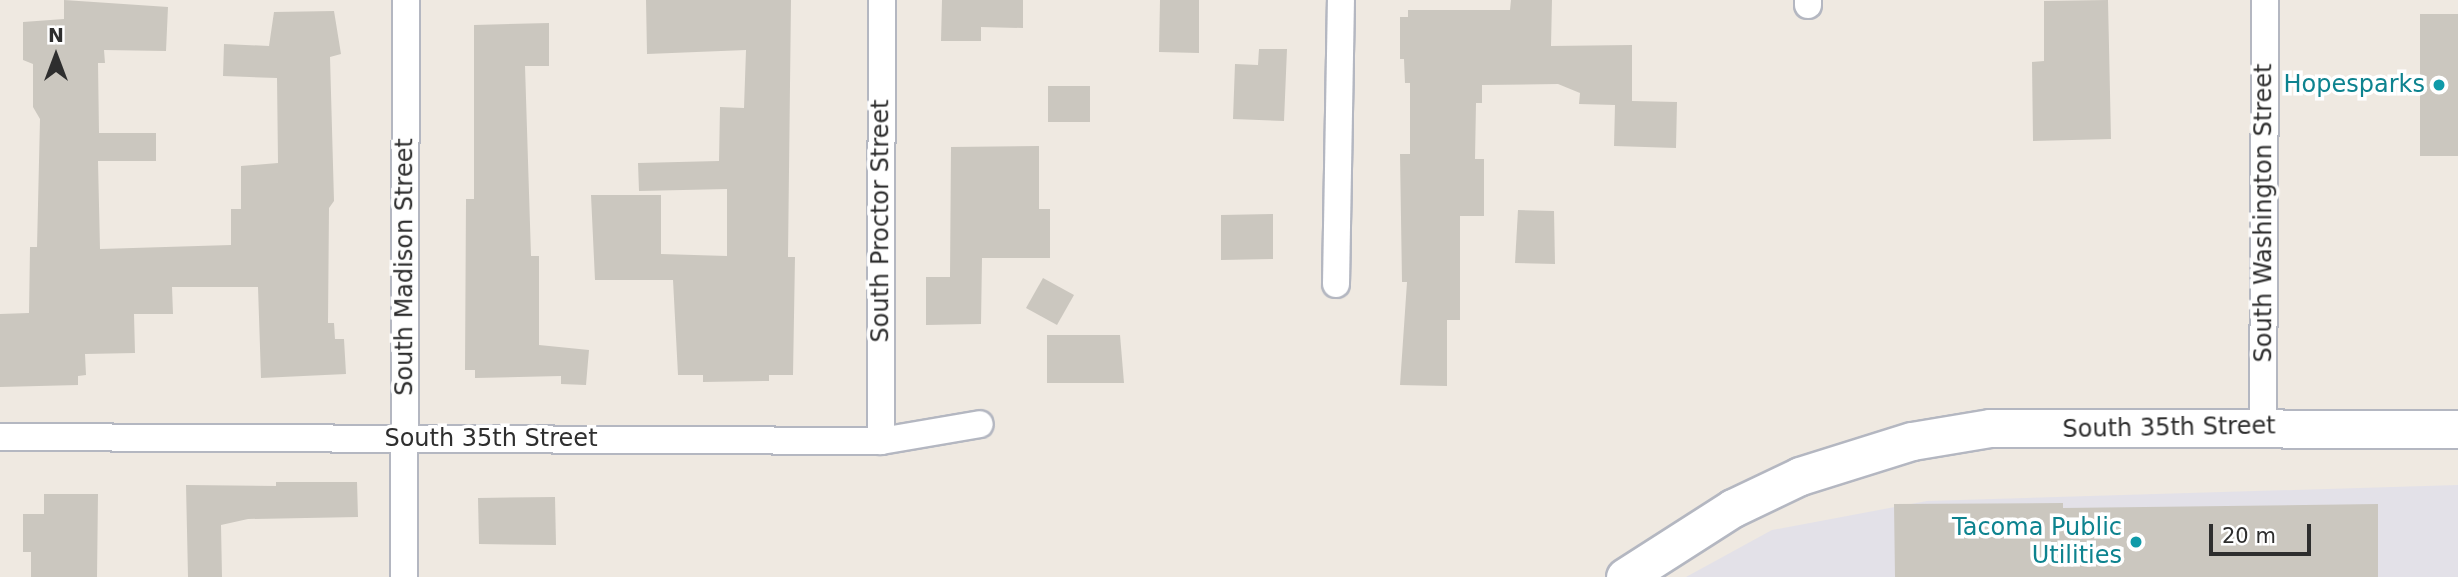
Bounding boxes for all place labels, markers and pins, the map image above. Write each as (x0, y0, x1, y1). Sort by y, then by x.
place label: Hopesparks (2284, 71, 2425, 99)
marker: Hopesparks (2431, 77, 2447, 93)
place label: Tacoma Public Utilities (1952, 514, 2122, 570)
marker: Tacoma Public Utilities (2128, 534, 2144, 550)

